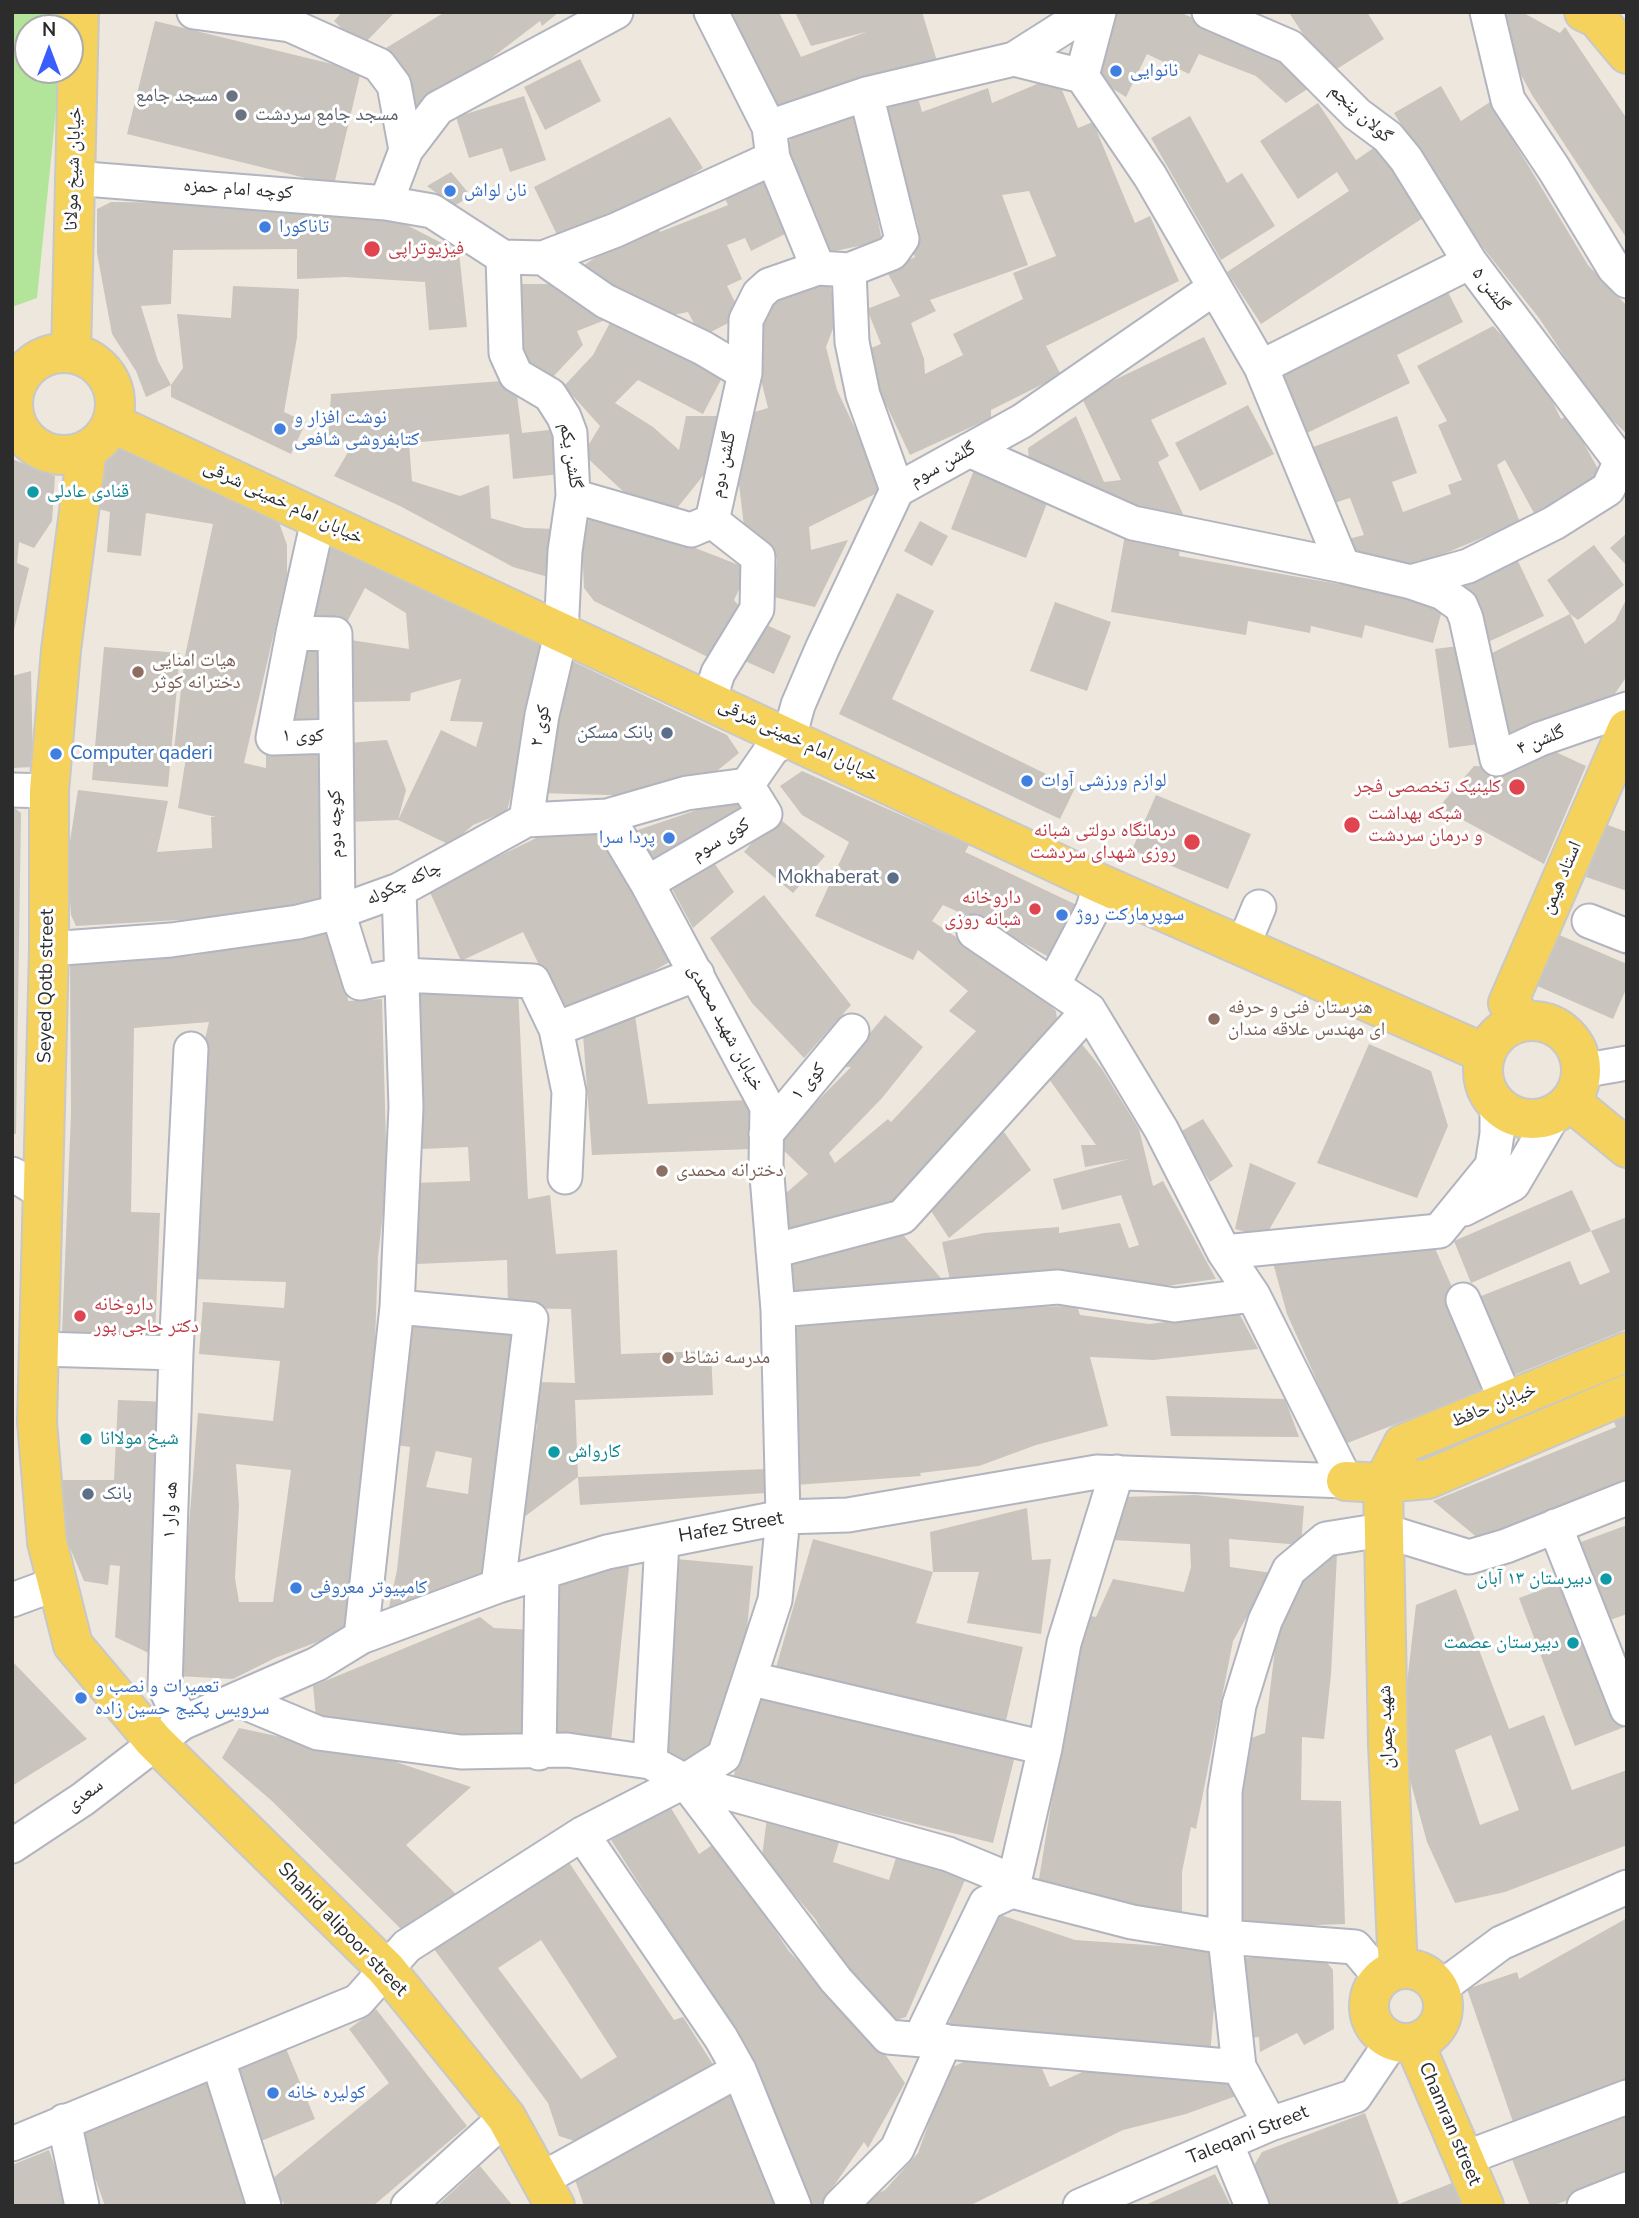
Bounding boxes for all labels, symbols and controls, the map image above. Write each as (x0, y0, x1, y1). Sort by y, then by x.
north arrow (14, 14, 84, 84)
text: N (42, 17, 56, 43)
place label: نانوایی (1130, 60, 1178, 82)
marker: نانوایی (1108, 63, 1124, 79)
street label: گولان پنجم (1324, 80, 1396, 148)
place label: مسجد جامع (136, 85, 218, 107)
marker: مسجد جامع (224, 88, 240, 104)
place label: مسجد جامع سردشت (255, 104, 398, 126)
street label: خیابان شیخ مولانا (60, 107, 88, 231)
marker: مسجد جامع سردشت (233, 107, 249, 123)
street label: کوچه امام حمزه (182, 175, 294, 205)
place label: نان لواش (464, 180, 527, 202)
marker: نان لواش (442, 183, 458, 199)
place label: تاناکورا (279, 216, 329, 238)
marker: تاناکورا (257, 219, 273, 235)
place label: فیزیوتراپی (388, 238, 464, 260)
marker: فیزیوتراپی (362, 239, 382, 259)
street label: گلشن ۵ (1466, 263, 1514, 317)
place label: نوشت افزار و کتابفروشی شافعی (294, 407, 419, 451)
marker: نوشت افزار و کتابفروشی شافعی (272, 421, 288, 437)
street label: گلشن یکم (554, 421, 586, 491)
street label: گلشن دوم (706, 430, 742, 500)
street label: گلشن سوم (906, 438, 980, 492)
street label: خیابان امام خمینی شرقی (200, 456, 366, 550)
place label: قنادی عادلی (47, 481, 129, 503)
marker: قنادی عادلی (25, 484, 41, 500)
place label: هیات امنایی دخترانه کوثر (152, 650, 241, 694)
marker: هیات امنایی دخترانه کوثر (130, 664, 146, 680)
street label: خیابان امام خمینی شرقی (715, 694, 881, 788)
street label: کوی ۲ (526, 703, 556, 749)
street label: گلشن ۴ (1514, 721, 1568, 761)
place label: بانک مسکن (577, 722, 653, 744)
street label: کوی ۱ (282, 725, 324, 747)
marker: بانک مسکن (659, 725, 675, 741)
place label: Computer qaderi (70, 743, 213, 765)
marker: Computer qaderi (48, 746, 64, 762)
place label: لوازم ورزشی آوات (1041, 770, 1167, 792)
marker: لوازم ورزشی آوات (1019, 773, 1035, 789)
place label: کلینیک تخصصی فجر (1355, 776, 1501, 798)
marker: کلینیک تخصصی فجر (1507, 777, 1527, 797)
street label: کوچه دوم (324, 790, 348, 858)
place label: شبکه بهداشت و درمان سردشت (1368, 803, 1483, 847)
street label: کوی سوم (688, 814, 754, 866)
marker: شبکه بهداشت و درمان سردشت (1342, 815, 1362, 835)
place label: درمانگاه دولتی شبانه روزی شهدای سردشت (1030, 820, 1176, 864)
place label: پردا سرا (599, 827, 655, 849)
marker: پردا سرا (661, 830, 677, 846)
marker: درمانگاه دولتی شبانه روزی شهدای سردشت (1182, 832, 1202, 852)
street label: استاد هیمن (1536, 838, 1588, 918)
street label: چاکه چکوله (363, 857, 445, 911)
place label: Mokhaberat (777, 867, 879, 889)
marker: Mokhaberat (885, 870, 901, 886)
place label: داروخانه شبانه روزی (944, 887, 1021, 931)
marker: داروخانه شبانه روزی (1027, 901, 1043, 917)
place label: سوپرمارکت روژ (1076, 904, 1184, 926)
marker: سوپرمارکت روژ (1054, 907, 1070, 923)
street label: Seyed Qotb street (34, 909, 60, 1063)
street label: خیابان شهید محمدی (682, 961, 768, 1095)
place label: هنرستان فنی و حرفه ای مهندس علاقه مندان (1228, 997, 1385, 1041)
marker: هنرستان فنی و حرفه ای مهندس علاقه مندان (1206, 1011, 1222, 1027)
street label: کوی ۱ (787, 1059, 831, 1105)
place label: دخترانه محمدی (676, 1160, 784, 1182)
marker: دخترانه محمدی (654, 1163, 670, 1179)
place label: داروخانه دکتر حاجی پور (94, 1294, 199, 1338)
marker: داروخانه دکتر حاجی پور (72, 1308, 88, 1324)
place label: مدرسه نشاط (682, 1347, 770, 1369)
marker: مدرسه نشاط (660, 1350, 676, 1366)
street label: خیابان حافظ (1448, 1379, 1540, 1433)
place label: شیخ مولاانا (100, 1428, 179, 1450)
marker: شیخ مولاانا (78, 1431, 94, 1447)
place label: کارواش (568, 1441, 621, 1463)
marker: کارواش (546, 1444, 562, 1460)
street label: هه وار ۱ (159, 1481, 183, 1539)
place label: بانک (102, 1483, 132, 1505)
marker: بانک (80, 1486, 96, 1502)
street label: Hafez Street (677, 1508, 785, 1548)
place label: دبیرستان ۱۳ آبان (1477, 1568, 1592, 1590)
marker: دبیرستان ۱۳ آبان (1598, 1571, 1614, 1587)
place label: کامپیوتر معروفی (310, 1577, 427, 1599)
marker: کامپیوتر معروفی (288, 1580, 304, 1596)
place label: دبیرستان عصمت (1443, 1632, 1559, 1654)
marker: دبیرستان عصمت (1565, 1635, 1581, 1651)
place label: تعمیرات و نصب و سرویس پکیج حسین زاده (95, 1676, 269, 1720)
street label: شهید چمران (1374, 1685, 1400, 1769)
marker: تعمیرات و نصب و سرویس پکیج حسین زاده (73, 1690, 89, 1706)
street label: سعدی (62, 1775, 108, 1817)
street label: Shahid alipoor street (272, 1858, 412, 2002)
street label: Chamran street (1413, 2059, 1485, 2189)
place label: کولیره خانه (287, 2082, 366, 2104)
marker: کولیره خانه (265, 2085, 281, 2101)
street label: Taleqani Street (1184, 2101, 1312, 2171)

